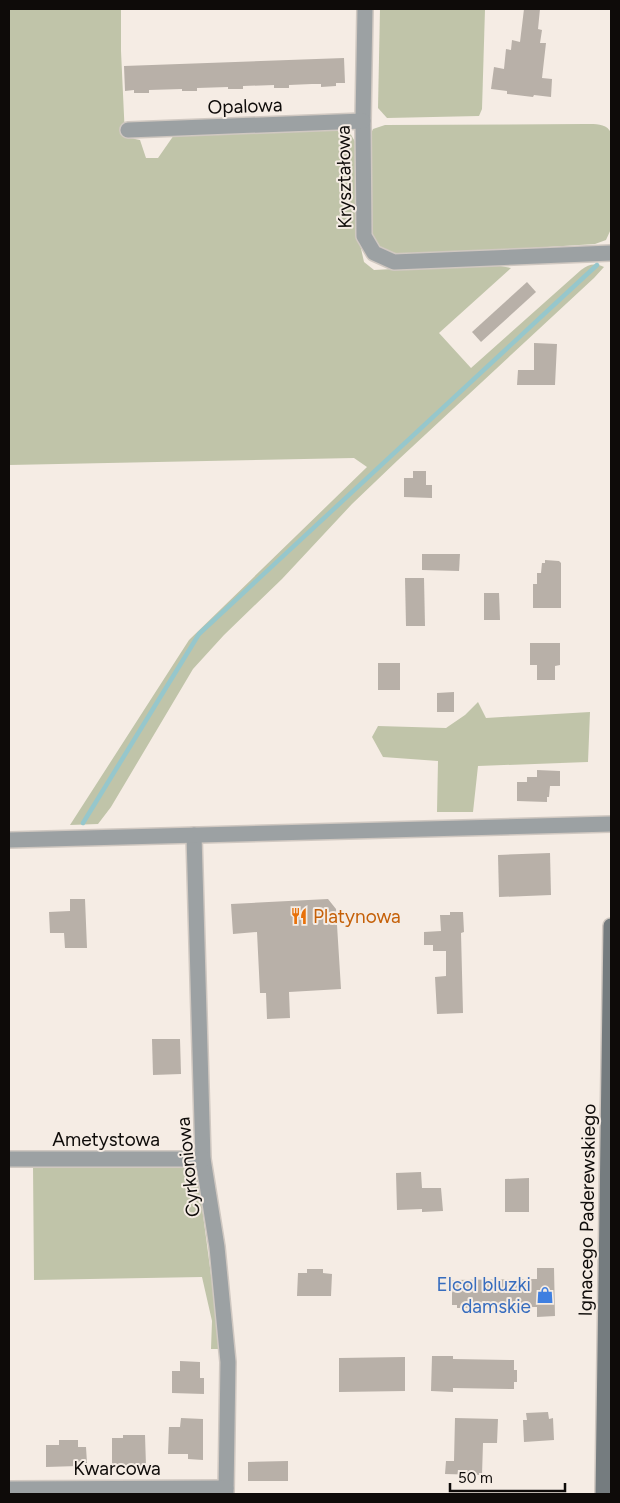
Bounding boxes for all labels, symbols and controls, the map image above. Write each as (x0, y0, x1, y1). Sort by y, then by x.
street label: Opalowa (207, 93, 283, 119)
street label: Kryształowa (332, 125, 356, 229)
place label: Platynowa (313, 905, 401, 928)
restaurant icon: Platynowa (289, 906, 309, 926)
street label: Ignacego Paderewskiego (574, 1104, 600, 1316)
street label: Cyrkoniowa (171, 1116, 205, 1218)
street label: Ametystowa (52, 1128, 160, 1151)
place label: Elcol bluzki damskie (437, 1273, 531, 1318)
shop icon: Elcol bluzki damskie (535, 1285, 555, 1305)
street label: Kwarcowa (73, 1457, 161, 1480)
scale bar (450, 1460, 565, 1492)
text: 50 m (458, 1469, 493, 1487)

